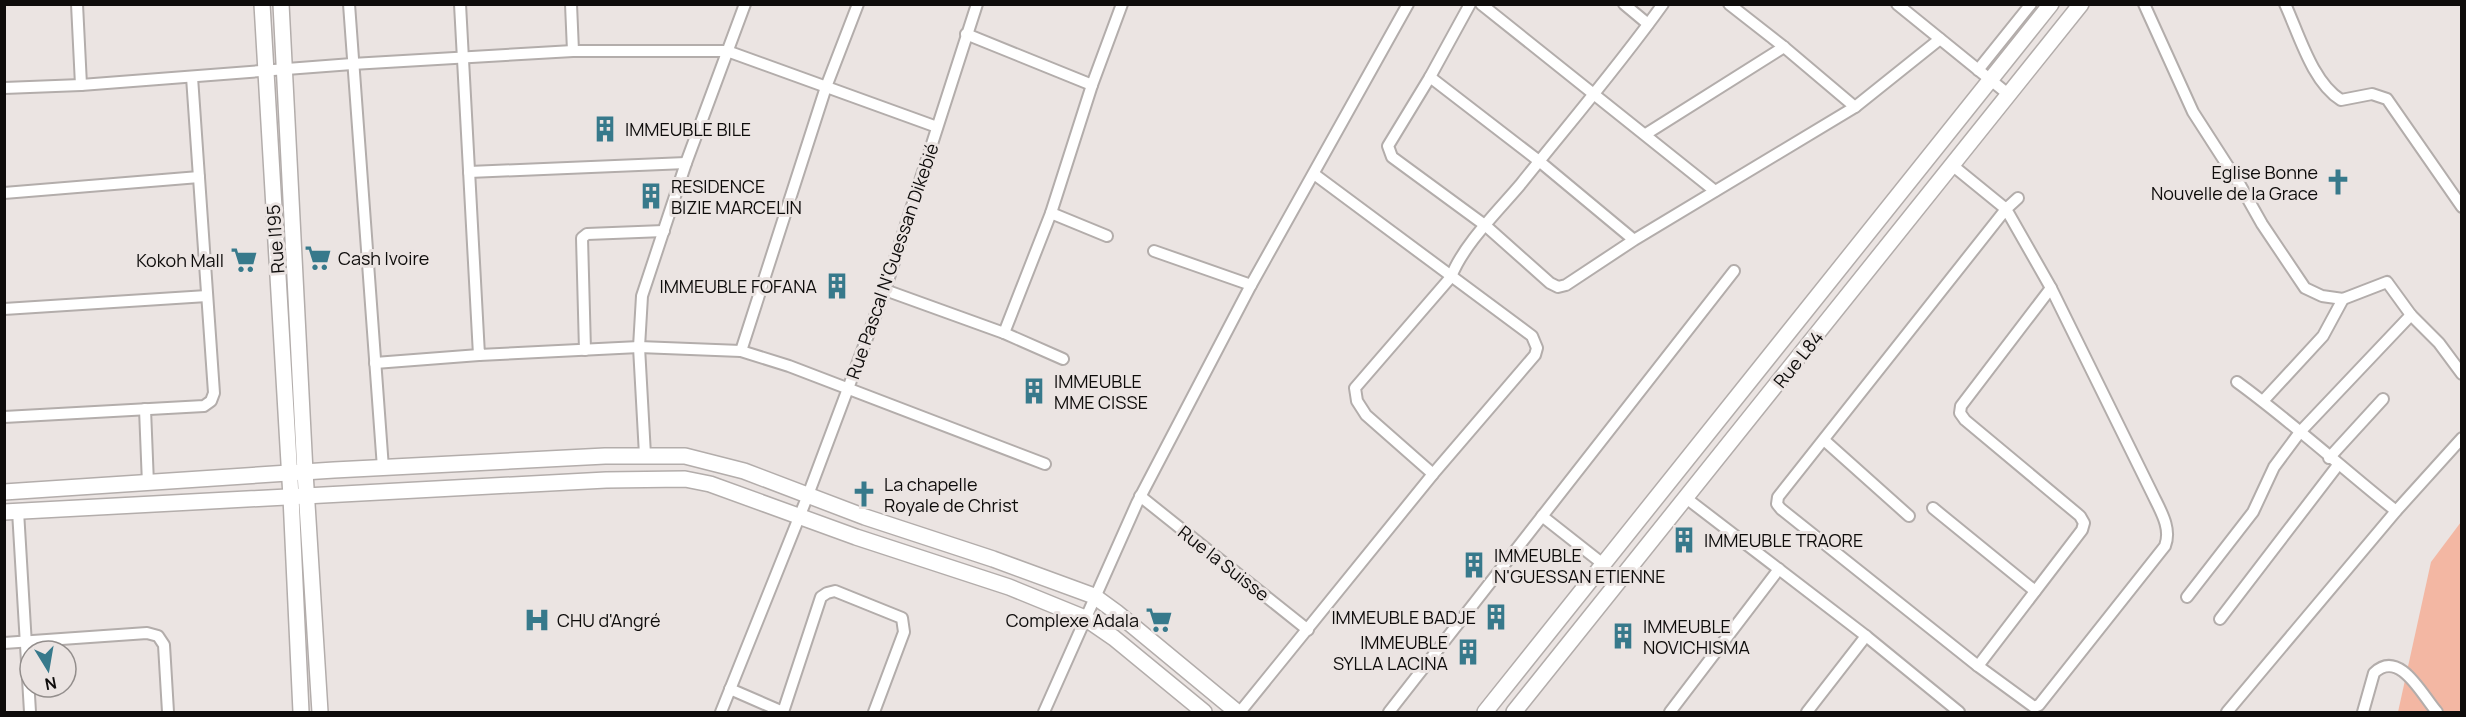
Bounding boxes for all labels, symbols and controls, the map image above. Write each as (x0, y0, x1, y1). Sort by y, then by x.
building icon: IMMEUBLE BILE (590, 114, 620, 144)
place label: IMMEUBLE BILE (625, 117, 751, 141)
street label: Rue Pascal N'Guessan Dikebié (840, 140, 944, 382)
place label: Eglise Bonne Nouvelle de la Grace (2151, 160, 2318, 205)
church icon: Eglise Bonne Nouvelle de la Grace (2323, 167, 2353, 197)
place label: RESIDENCE BIZIE MARCELIN (671, 174, 802, 219)
building icon: RESIDENCE BIZIE MARCELIN (636, 181, 666, 211)
street label: Rue I195 (261, 204, 289, 274)
supermarket icon: Cash Ivoire (303, 243, 333, 273)
supermarket icon: Kokoh Mall (229, 245, 259, 275)
place label: Cash Ivoire (338, 246, 429, 270)
place label: Kokoh Mall (136, 248, 224, 272)
building icon: IMMEUBLE FOFANA (822, 271, 852, 301)
place label: IMMEUBLE FOFANA (659, 274, 818, 298)
street label: Rue L84 (1768, 326, 1828, 392)
place label: IMMEUBLE MME CISSE (1054, 369, 1148, 414)
building icon: IMMEUBLE MME CISSE (1019, 376, 1049, 406)
place label: La chapelle Royale de Christ (884, 472, 1019, 517)
church icon: La chapelle Royale de Christ (849, 479, 879, 509)
street label: Rue la Suisse (1174, 520, 1274, 606)
building icon: IMMEUBLE TRAORE (1669, 525, 1699, 555)
place label: IMMEUBLE TRAORE (1704, 528, 1863, 552)
place label: IMMEUBLE N'GUESSAN ETIENNE (1494, 543, 1665, 588)
building icon: IMMEUBLE N'GUESSAN ETIENNE (1459, 550, 1489, 580)
building icon: IMMEUBLE BADJE (1481, 602, 1511, 632)
hospital icon: CHU d'Angré (522, 605, 552, 635)
supermarket icon: Complexe Adala (1144, 605, 1174, 635)
place label: IMMEUBLE BADJE (1331, 605, 1476, 629)
place label: CHU d'Angré (557, 608, 661, 632)
place label: Complexe Adala (1006, 608, 1139, 632)
place label: IMMEUBLE NOVICHISMA (1643, 614, 1750, 659)
building icon: IMMEUBLE NOVICHISMA (1608, 621, 1638, 651)
place label: IMMEUBLE SYLLA LACINA (1333, 630, 1449, 675)
building icon: IMMEUBLE SYLLA LACINA (1453, 637, 1483, 667)
north arrow (18, 639, 78, 699)
text: N (43, 672, 59, 696)

